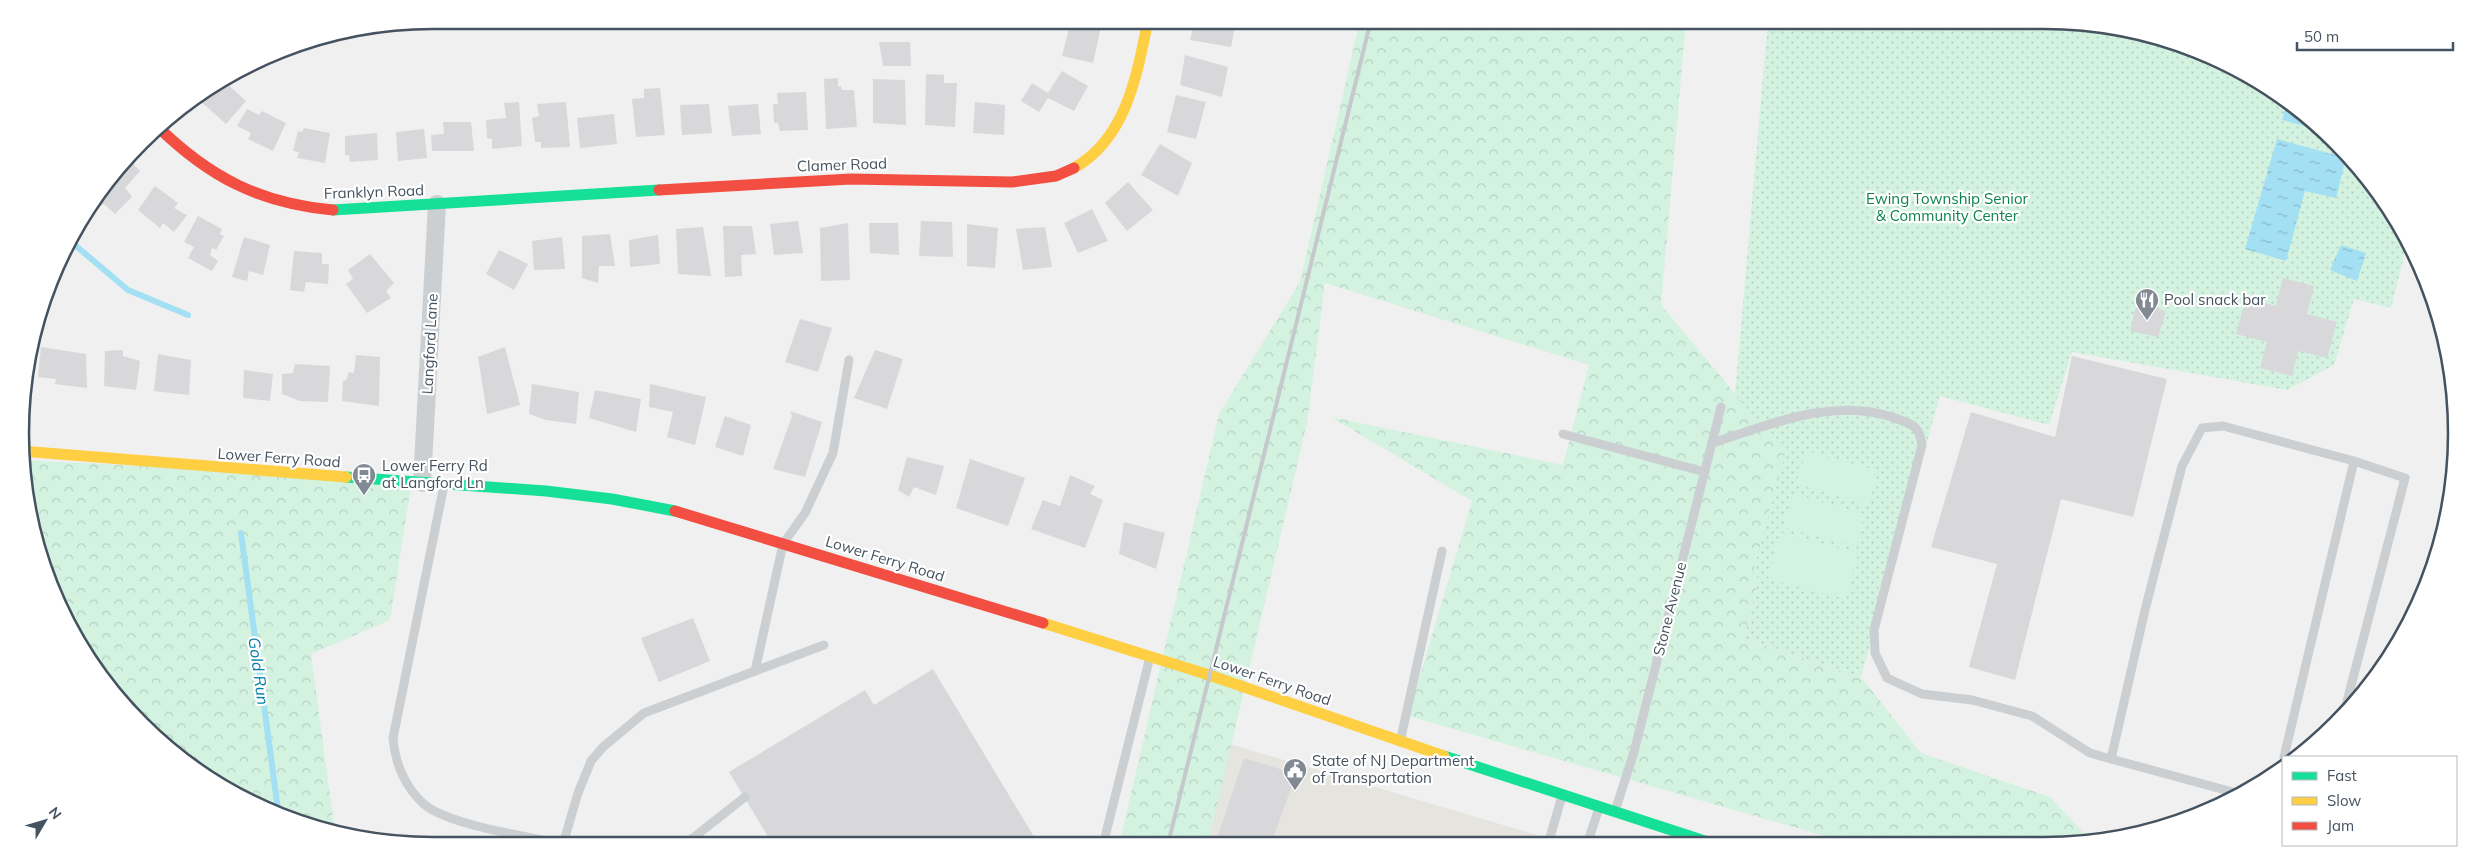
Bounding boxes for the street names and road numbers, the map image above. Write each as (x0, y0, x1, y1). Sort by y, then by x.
street label: Clamer Road (797, 153, 887, 176)
street label: Franklyn Road (324, 180, 424, 203)
street label: Langford Lane (417, 293, 442, 395)
street label: Lower Ferry Road (217, 444, 341, 471)
street label: Lower Ferry Road (823, 531, 947, 586)
street label: Stone Avenue (1649, 560, 1690, 658)
street label: Lower Ferry Road (1211, 651, 1334, 710)

